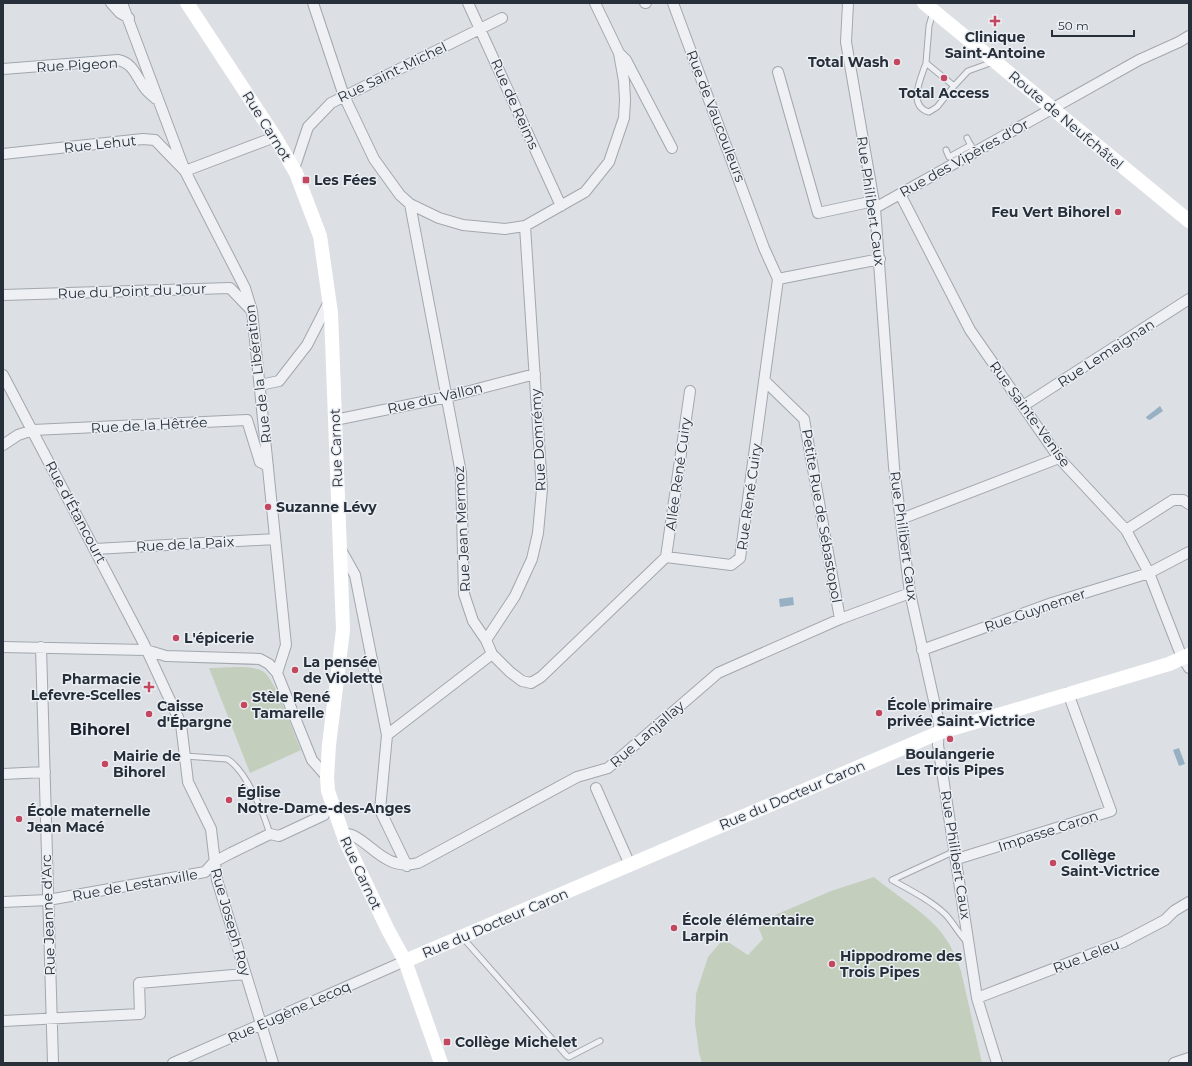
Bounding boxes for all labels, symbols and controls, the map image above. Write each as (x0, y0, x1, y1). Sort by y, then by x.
scale bar (1052, 12, 1134, 38)
marker: Clinique Saint-Antoine (989, 15, 1001, 27)
text: 50 m (1058, 18, 1089, 33)
place label: Clinique Saint-Antoine (945, 28, 1046, 62)
street label: Rue Saint-Michel (334, 38, 450, 106)
street label: Rue de Vaucouleurs (683, 47, 750, 185)
place label: Total Wash (808, 53, 889, 71)
street label: Rue Pigeon (36, 54, 118, 76)
street label: Rue de Reims (487, 56, 543, 152)
marker: Total Wash (892, 57, 902, 67)
street label: Route de Neufchâtel (1005, 67, 1127, 173)
marker: Total Access (939, 73, 949, 83)
place label: Total Access (899, 84, 990, 102)
street label: Rue Carnot (238, 88, 296, 165)
street label: Rue des Vipères d'Or (896, 115, 1032, 201)
street label: Rue Lehut (63, 131, 137, 157)
street label: Rue Philibert Caux (853, 135, 889, 267)
place label: Les Fées (314, 171, 377, 189)
marker: Les Fées (301, 175, 311, 185)
place label: Feu Vert Bihorel (991, 203, 1110, 221)
marker: Feu Vert Bihorel (1113, 207, 1123, 217)
street label: Rue du Point du Jour (57, 279, 207, 303)
street label: Rue de la Libération (241, 303, 275, 445)
street label: Rue Lemaignan (1054, 315, 1158, 391)
street label: Rue Sainte-Venise (985, 357, 1075, 471)
street label: Rue du Vallon (386, 378, 484, 418)
street label: Rue Domrémy (526, 388, 550, 492)
street label: Rue Carnot (326, 408, 346, 488)
street label: Rue de la Hêtrée (90, 413, 208, 437)
street label: Allée René Cuiry (661, 416, 695, 532)
street label: Petite Rue de Sébastopol (798, 428, 846, 604)
street label: Rue René Cuiry (733, 442, 765, 552)
street label: Rue d'Étancourt (41, 458, 111, 567)
street label: Rue Jean Mermoz (450, 465, 474, 593)
street label: Rue Philibert Caux (886, 470, 922, 602)
place label: Suzanne Lévy (276, 498, 377, 516)
marker: Suzanne Lévy (263, 502, 273, 512)
street label: Rue de la Paix (135, 532, 235, 556)
street label: Rue Guynemer (982, 584, 1089, 636)
place label: L'épicerie (184, 629, 254, 647)
marker: L'épicerie (171, 633, 181, 643)
place label: La pensée de Violette (303, 653, 383, 687)
marker: La pensée de Violette (290, 665, 300, 675)
place label: Pharmacie Lefevre-Scelles (31, 670, 142, 704)
marker: Pharmacie Lefevre-Scelles (144, 682, 154, 692)
place label: Stèle René Tamarelle (252, 688, 330, 722)
street label: Rue Lanjallay (606, 696, 688, 771)
place label: École primaire privée Saint-Victrice (887, 696, 1036, 730)
place label: Caisse d'Épargne (157, 697, 232, 731)
marker: Stèle René Tamarelle (239, 700, 249, 710)
marker: École primaire privée Saint-Victrice (874, 708, 884, 718)
marker: Caisse d'Épargne (144, 709, 154, 719)
district label: Bihorel (70, 720, 130, 739)
marker: Boulangerie Les Trois Pipes (945, 734, 955, 744)
place label: Boulangerie Les Trois Pipes (896, 745, 1005, 779)
place label: Mairie de Bihorel (113, 747, 181, 781)
street label: Rue du Docteur Caron (716, 756, 868, 834)
marker: Mairie de Bihorel (100, 759, 110, 769)
place label: Église Notre-Dame-des-Anges (237, 783, 411, 817)
street label: Rue Philibert Caux (937, 789, 975, 921)
marker: Église Notre-Dame-des-Anges (224, 795, 234, 805)
place label: École maternelle Jean Macé (26, 802, 151, 836)
street label: Impasse Caron (996, 806, 1100, 856)
marker: École maternelle Jean Macé (14, 814, 24, 824)
street label: Rue Carnot (336, 833, 386, 913)
place label: Collège Saint-Victrice (1061, 846, 1160, 880)
street label: Rue Jeanne d'Arc (37, 854, 59, 976)
marker: Collège Saint-Victrice (1048, 858, 1058, 868)
street label: Rue de Lestanville (71, 865, 199, 905)
street label: Rue Joseph Roy (207, 866, 255, 979)
street label: Rue du Docteur Caron (419, 884, 571, 962)
place label: École élémentaire Larpin (682, 911, 814, 945)
marker: École élémentaire Larpin (669, 923, 679, 933)
street label: Rue Leleu (1050, 935, 1122, 977)
place label: Hippodrome des Trois Pipes (840, 947, 963, 981)
marker: Hippodrome des Trois Pipes (827, 959, 837, 969)
street label: Rue Eugène Lecoq (225, 977, 353, 1047)
place label: Collège Michelet (455, 1033, 577, 1051)
marker: Collège Michelet (442, 1037, 452, 1047)

